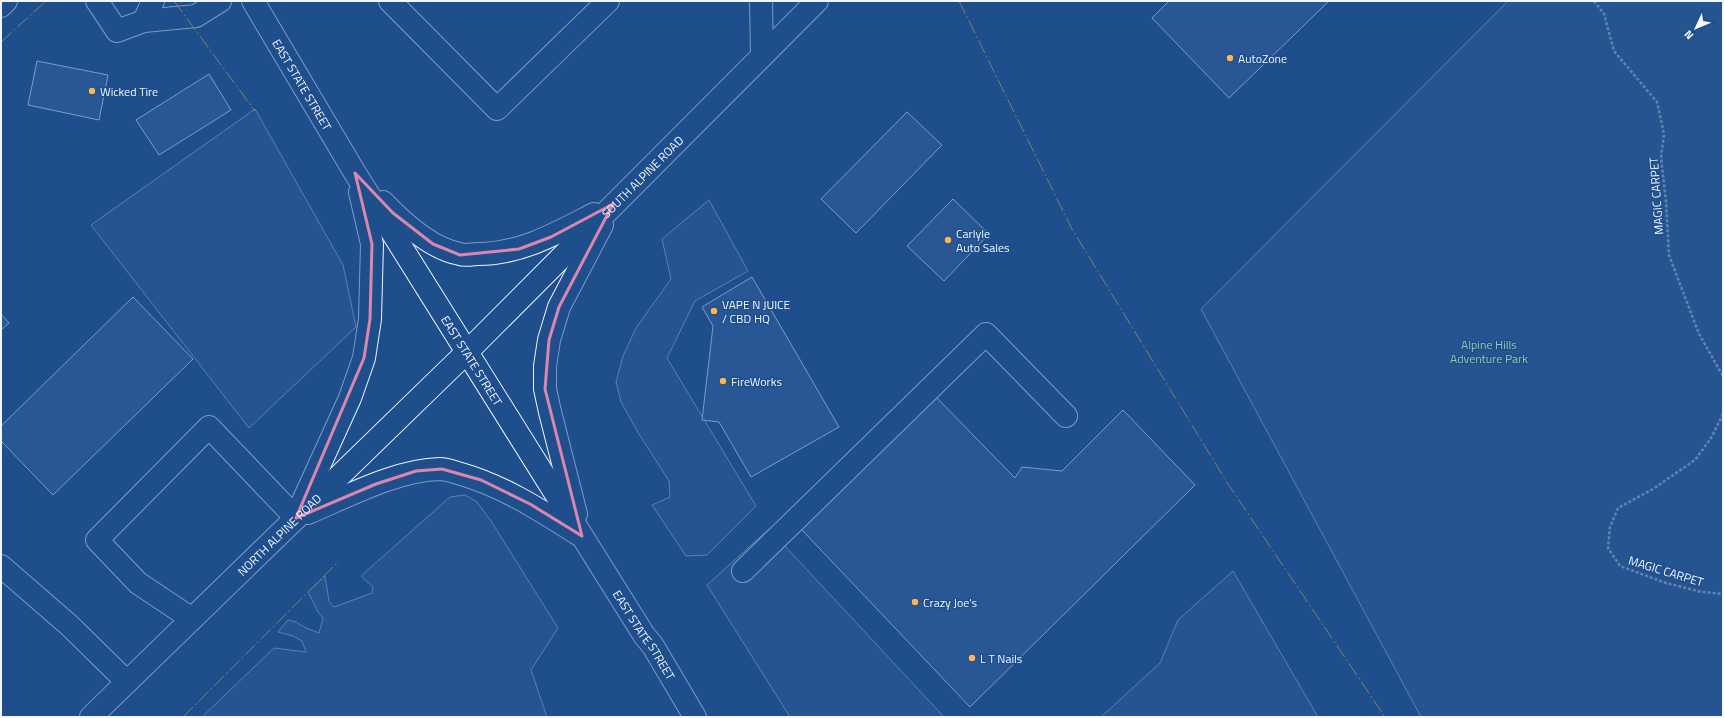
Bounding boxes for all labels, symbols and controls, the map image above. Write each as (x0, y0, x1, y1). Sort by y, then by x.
north arrow (1676, 8, 1716, 48)
text: N (1680, 27, 1697, 43)
street label: EAST STATE STREET (268, 35, 337, 134)
place label: AutoZone (1238, 49, 1287, 68)
marker: AutoZone (1225, 53, 1235, 63)
place label: Wicked Tire (100, 82, 158, 101)
marker: Wicked Tire (87, 86, 97, 96)
street label: SOUTH ALPINE ROAD (597, 131, 688, 222)
street label: MAGIC CARPET (1644, 156, 1668, 235)
place label: Carlyle Auto Sales (956, 224, 1010, 257)
marker: Carlyle Auto Sales (943, 235, 953, 245)
place label: VAPE N JUICE / CBD HQ (722, 295, 791, 328)
marker: VAPE N JUICE / CBD HQ (709, 306, 719, 316)
street label: EAST STATE STREET (437, 311, 508, 410)
park label: Alpine Hills Adventure Park (1450, 335, 1528, 368)
place label: FireWorks (731, 372, 782, 391)
marker: FireWorks (718, 376, 728, 386)
street label: NORTH ALPINE ROAD (233, 489, 326, 580)
street label: MAGIC CARPET (1626, 551, 1707, 592)
street label: EAST STATE STREET (609, 586, 681, 684)
place label: Crazy Joe's (923, 593, 978, 612)
marker: Crazy Joe's (910, 597, 920, 607)
place label: L T Nails (980, 649, 1023, 668)
marker: L T Nails (967, 653, 977, 663)

